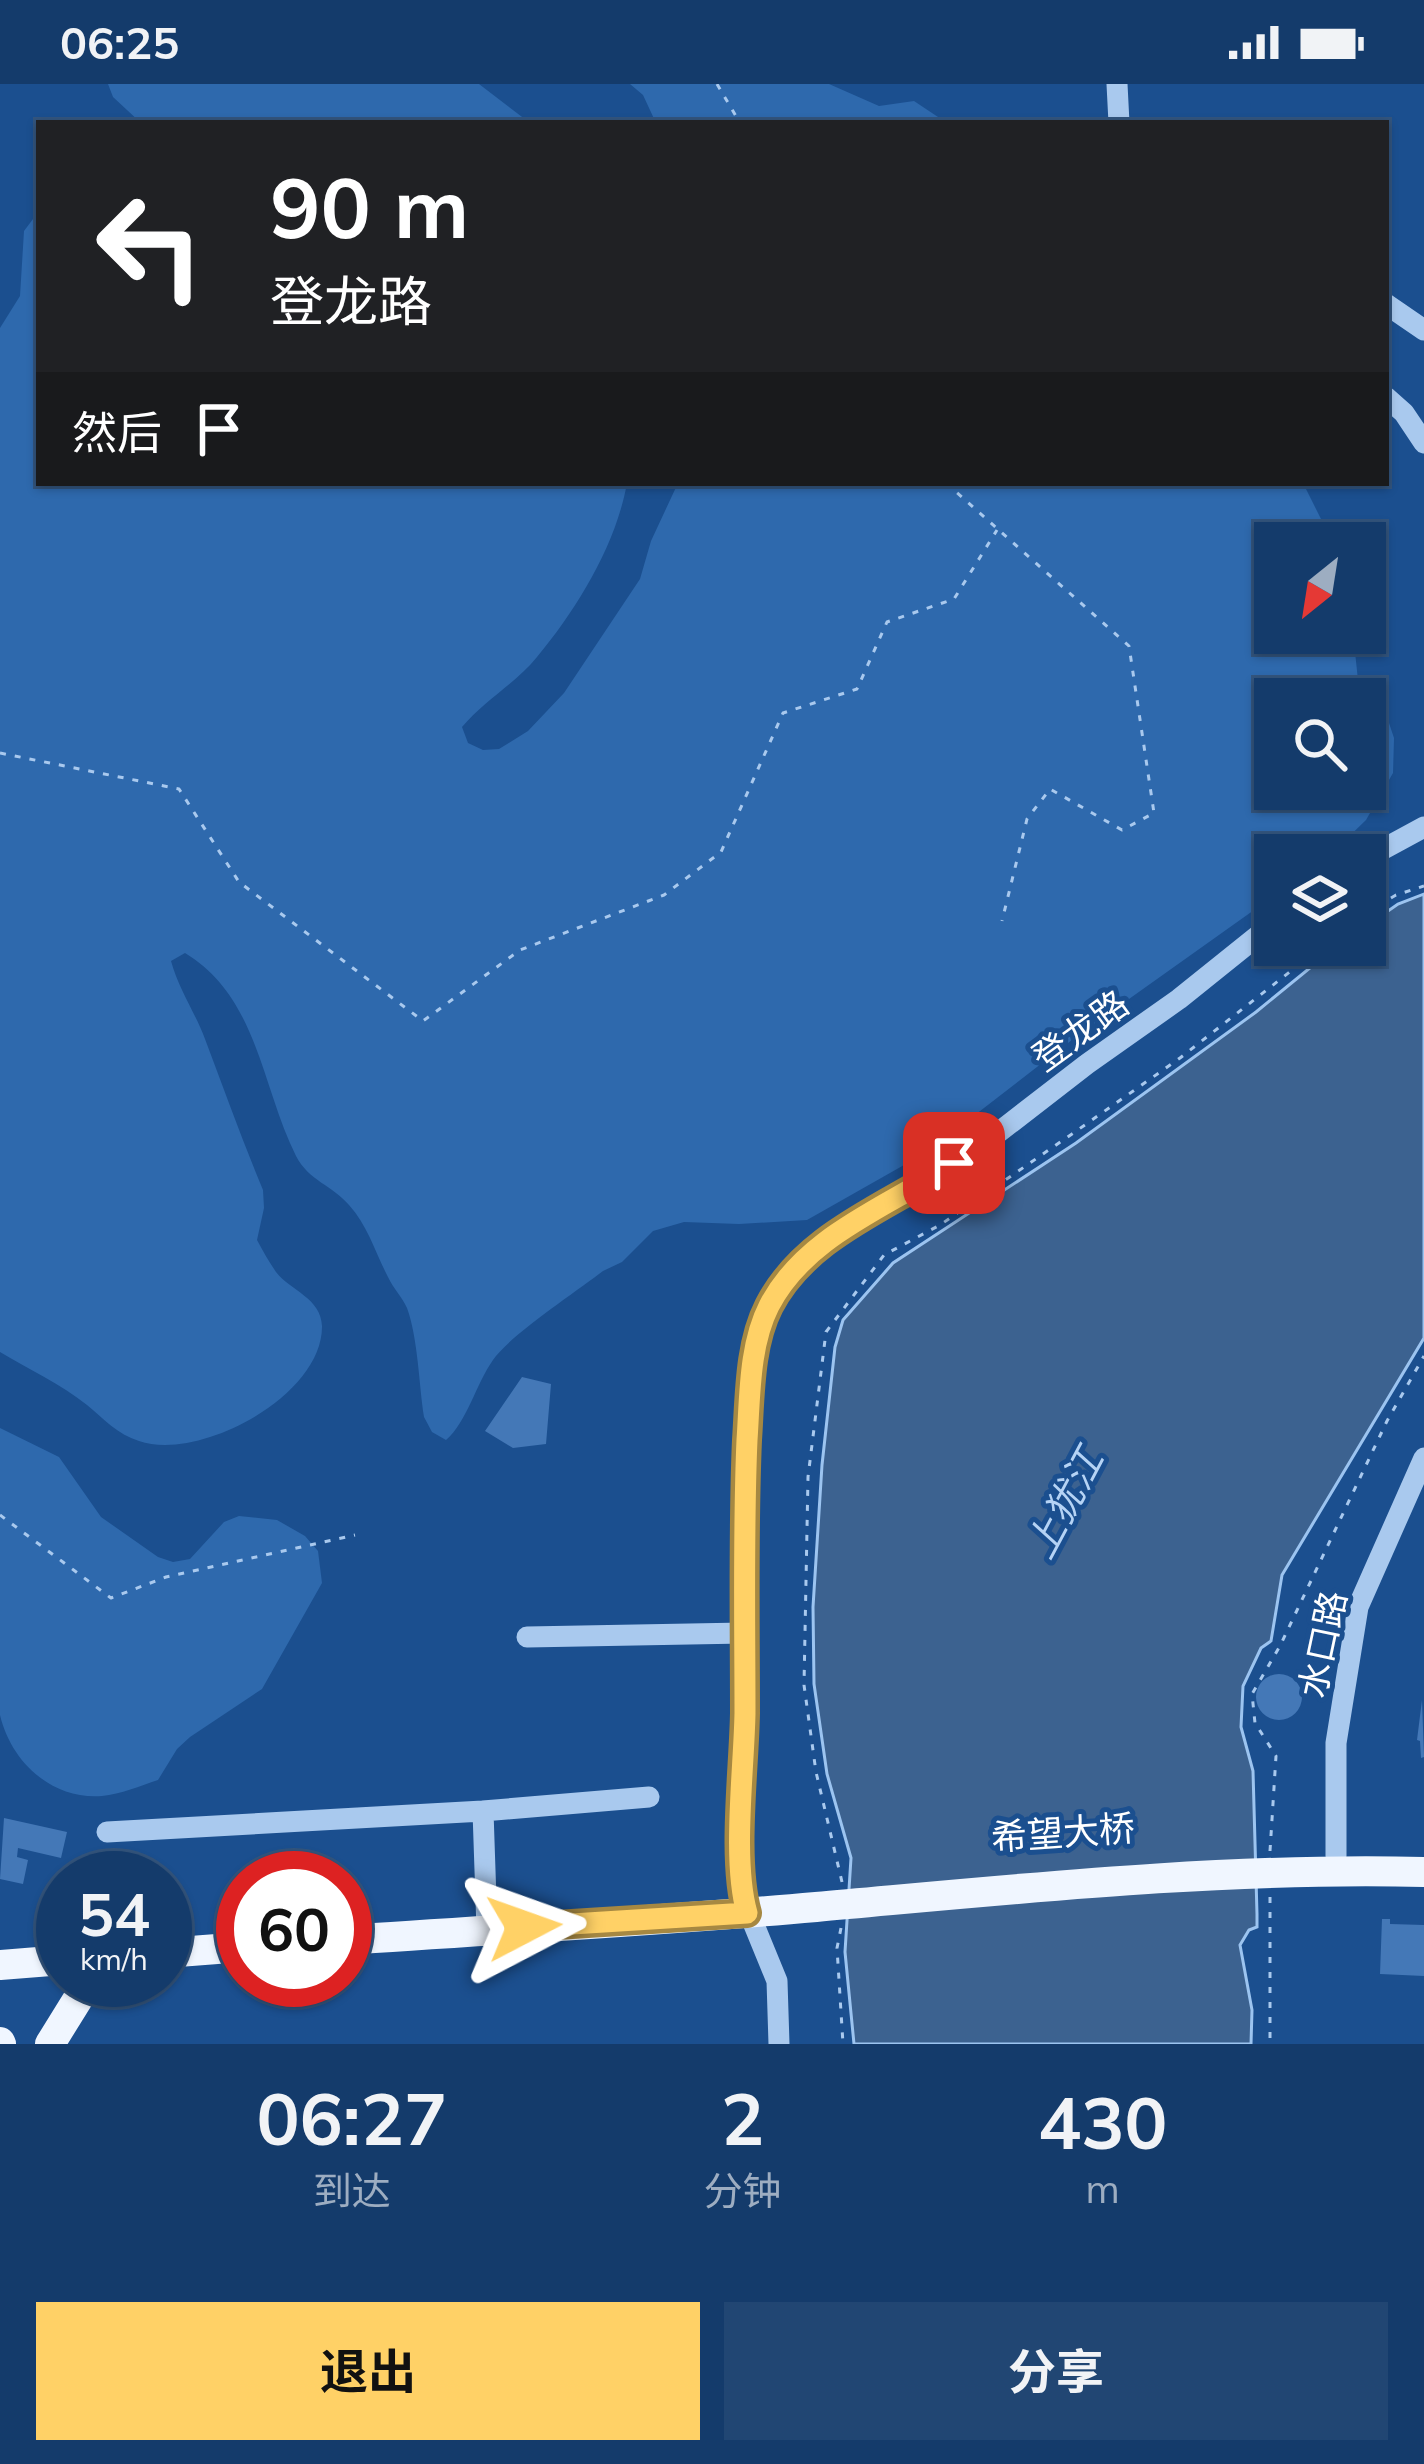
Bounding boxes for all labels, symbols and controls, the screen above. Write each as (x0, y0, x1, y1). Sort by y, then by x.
text: 06:25 (60, 14, 179, 70)
text: 90 m (270, 154, 469, 259)
icon: left (72, 168, 228, 324)
text: 登龙路 (270, 267, 432, 335)
icon: arrive (186, 396, 252, 462)
text: 然后 (72, 404, 162, 460)
north arrow (1254, 522, 1386, 654)
map controls (1254, 522, 1386, 966)
button: search (1254, 678, 1386, 810)
button: layers (1254, 834, 1386, 966)
street label: 登龙路 (1023, 980, 1137, 1080)
pin (903, 1112, 1005, 1214)
icon: arrive (921, 1130, 987, 1196)
water label: 上犹江 (1015, 1436, 1115, 1566)
street label: 水口路 (1289, 1586, 1355, 1702)
street label: 希望大桥 (990, 1805, 1136, 1859)
speed limit sign: 60 (216, 1851, 372, 2007)
position arrow (461, 1864, 587, 1990)
text: 54 (78, 1876, 150, 1951)
text: km/h (80, 1940, 148, 1978)
text: 06:27 (256, 2073, 447, 2163)
text: 2 (721, 2073, 764, 2163)
text: 430 (1038, 2077, 1168, 2167)
text: m (1086, 2164, 1120, 2213)
text: 到达 (313, 2166, 391, 2215)
text: 分钟 (704, 2166, 782, 2215)
button: 退出 (36, 2302, 700, 2440)
button: 分享 (724, 2302, 1388, 2440)

